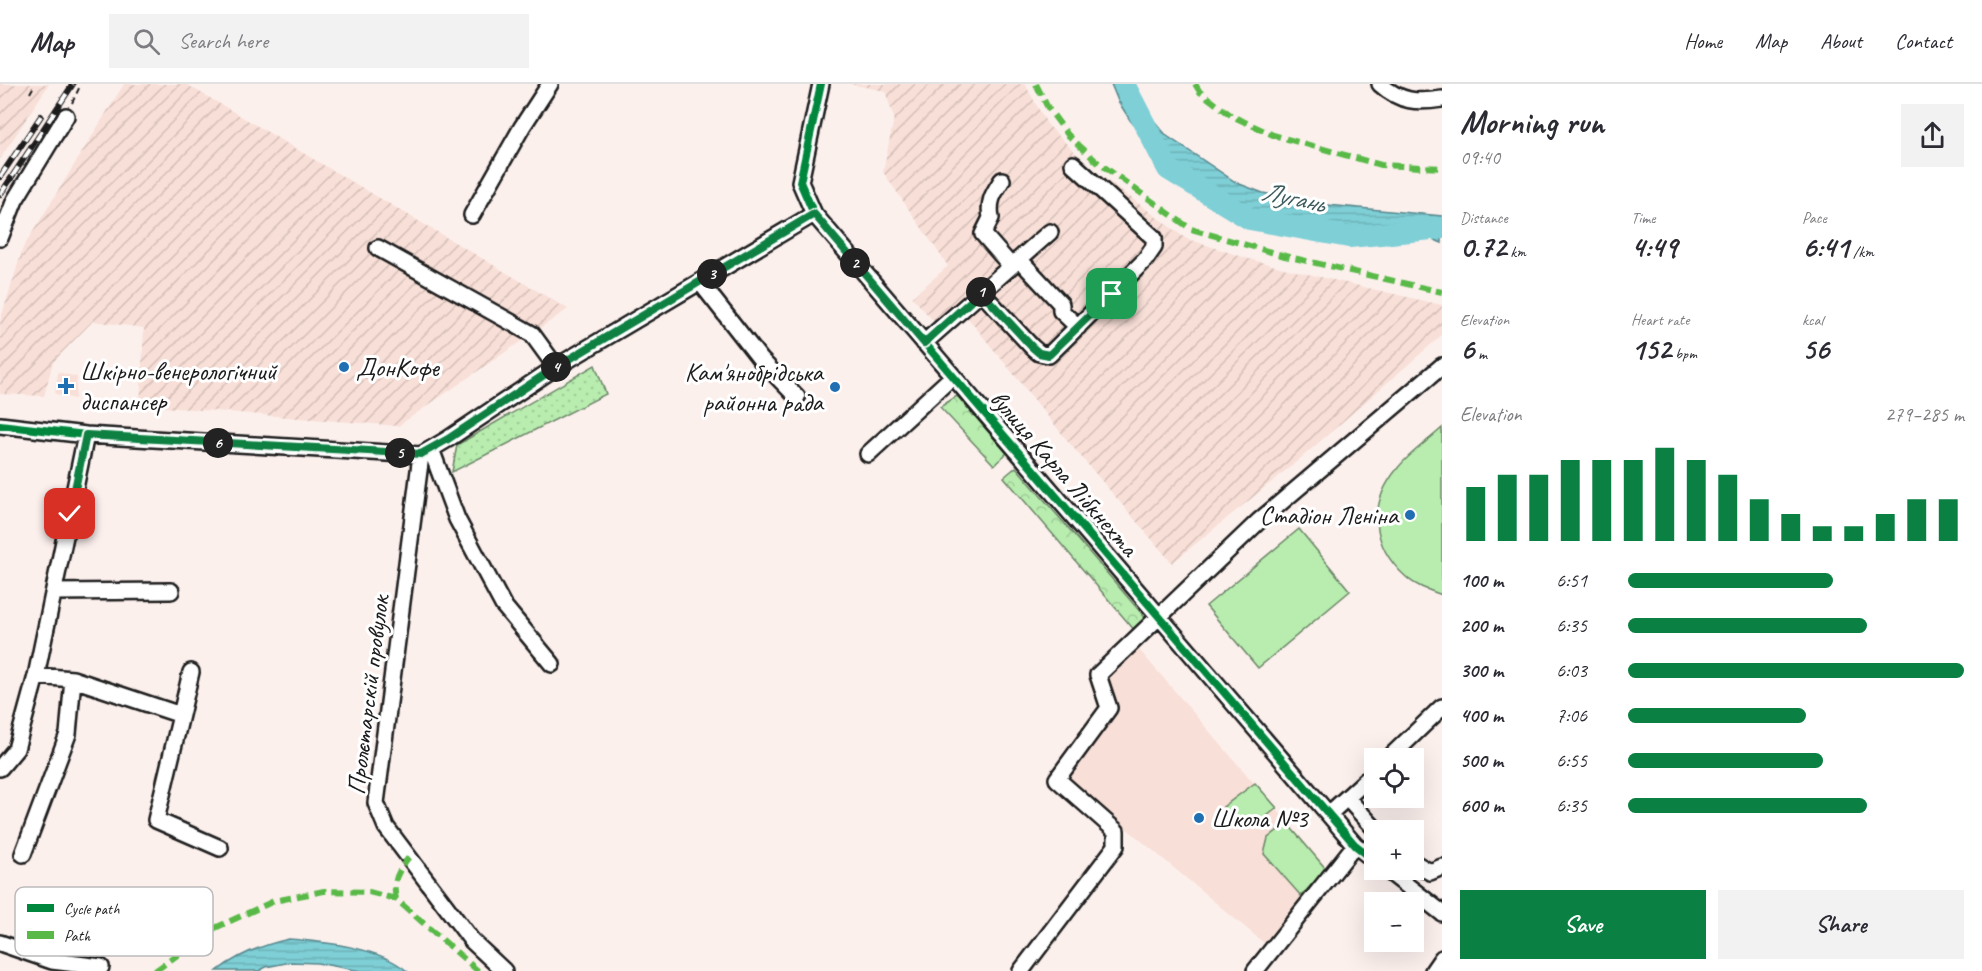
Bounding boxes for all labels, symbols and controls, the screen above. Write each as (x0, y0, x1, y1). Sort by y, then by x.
search box (109, 14, 529, 68)
text: Map (30, 24, 73, 59)
icon: search (130, 25, 163, 58)
text: Search here (178, 27, 268, 55)
text: Home (1684, 28, 1722, 54)
text: Map (1755, 28, 1787, 54)
text: About (1820, 28, 1862, 54)
text: Contact (1895, 28, 1952, 54)
text: Morning run (1460, 101, 1604, 143)
button: share (1901, 104, 1964, 167)
text: 09:40 (1460, 145, 1500, 170)
water label: Лугань (1259, 174, 1330, 221)
text: Distance (1460, 208, 1508, 228)
text: Time (1631, 208, 1655, 228)
text: Pace (1802, 208, 1827, 228)
text: 0.72 (1460, 228, 1506, 266)
text: 4:49 (1631, 228, 1677, 266)
text: 6:41 (1802, 228, 1849, 266)
text: km (1506, 242, 1526, 262)
text: /km (1849, 242, 1874, 262)
pin: 2 (840, 248, 870, 278)
text: 2 (851, 253, 859, 273)
pin: 3 (697, 259, 727, 289)
text: 3 (708, 264, 716, 284)
pin (1086, 268, 1137, 319)
pin: 1 (966, 277, 996, 307)
icon: arrive (1095, 277, 1128, 310)
text: 1 (977, 282, 985, 302)
text: Elevation (1460, 310, 1509, 330)
text: Heart rate (1631, 310, 1689, 330)
text: kcal (1802, 310, 1823, 330)
text: 6 (1460, 330, 1474, 368)
text: 152 (1631, 330, 1671, 368)
text: 56 (1802, 330, 1829, 368)
text: m (1474, 344, 1487, 364)
text: bpm (1671, 344, 1697, 364)
place label: ДонКофе (356, 351, 440, 384)
pin: 4 (541, 352, 571, 382)
place label: Шкірно-венерологічний диспансер (80, 355, 279, 418)
place label: Кам'янобрідська районна рада (685, 356, 825, 419)
text: 4 (552, 357, 560, 377)
marker: ДонКофе (337, 360, 351, 374)
marker: Шкірно-венерологічний диспансер (57, 377, 75, 395)
marker: Кам'янобрідська районна рада (828, 380, 842, 394)
street label: вулиця Карла Лібкнехта (983, 383, 1146, 564)
text: Elevation (1460, 402, 1522, 427)
text: 279–285 m (1885, 402, 1964, 427)
pin: 6 (203, 428, 233, 458)
text: 6 (214, 433, 222, 453)
pin: 5 (385, 438, 415, 468)
text: 5 (397, 443, 403, 463)
pin (44, 488, 95, 539)
icon: check (53, 497, 86, 530)
place label: Стадіон Леніна (1260, 499, 1400, 532)
marker: Стадіон Леніна (1403, 508, 1417, 522)
text: 100 m (1460, 568, 1503, 593)
text: 6:51 (1556, 568, 1587, 593)
street label: Пролєтарскій провулок (339, 591, 397, 796)
text: 200 m (1460, 613, 1503, 638)
text: 6:35 (1556, 613, 1587, 638)
text: 300 m (1460, 658, 1503, 683)
text: 6:03 (1556, 658, 1587, 683)
text: 400 m (1460, 703, 1503, 728)
text: 7:06 (1556, 703, 1587, 728)
map controls (1364, 748, 1424, 952)
button: locate (1364, 748, 1424, 808)
text: 500 m (1460, 748, 1503, 773)
text: 6:55 (1556, 748, 1587, 773)
text: 600 m (1460, 793, 1504, 818)
text: 6:35 (1556, 793, 1587, 818)
place label: Школа №3 (1211, 802, 1310, 835)
marker: Школа №3 (1192, 811, 1206, 825)
button: + (1364, 820, 1424, 880)
legend (15, 887, 213, 956)
button: Save (1460, 890, 1706, 959)
button: Share (1718, 890, 1964, 959)
button: − (1364, 892, 1424, 952)
text: Cycle path (64, 899, 120, 919)
text: Path (64, 926, 91, 946)

